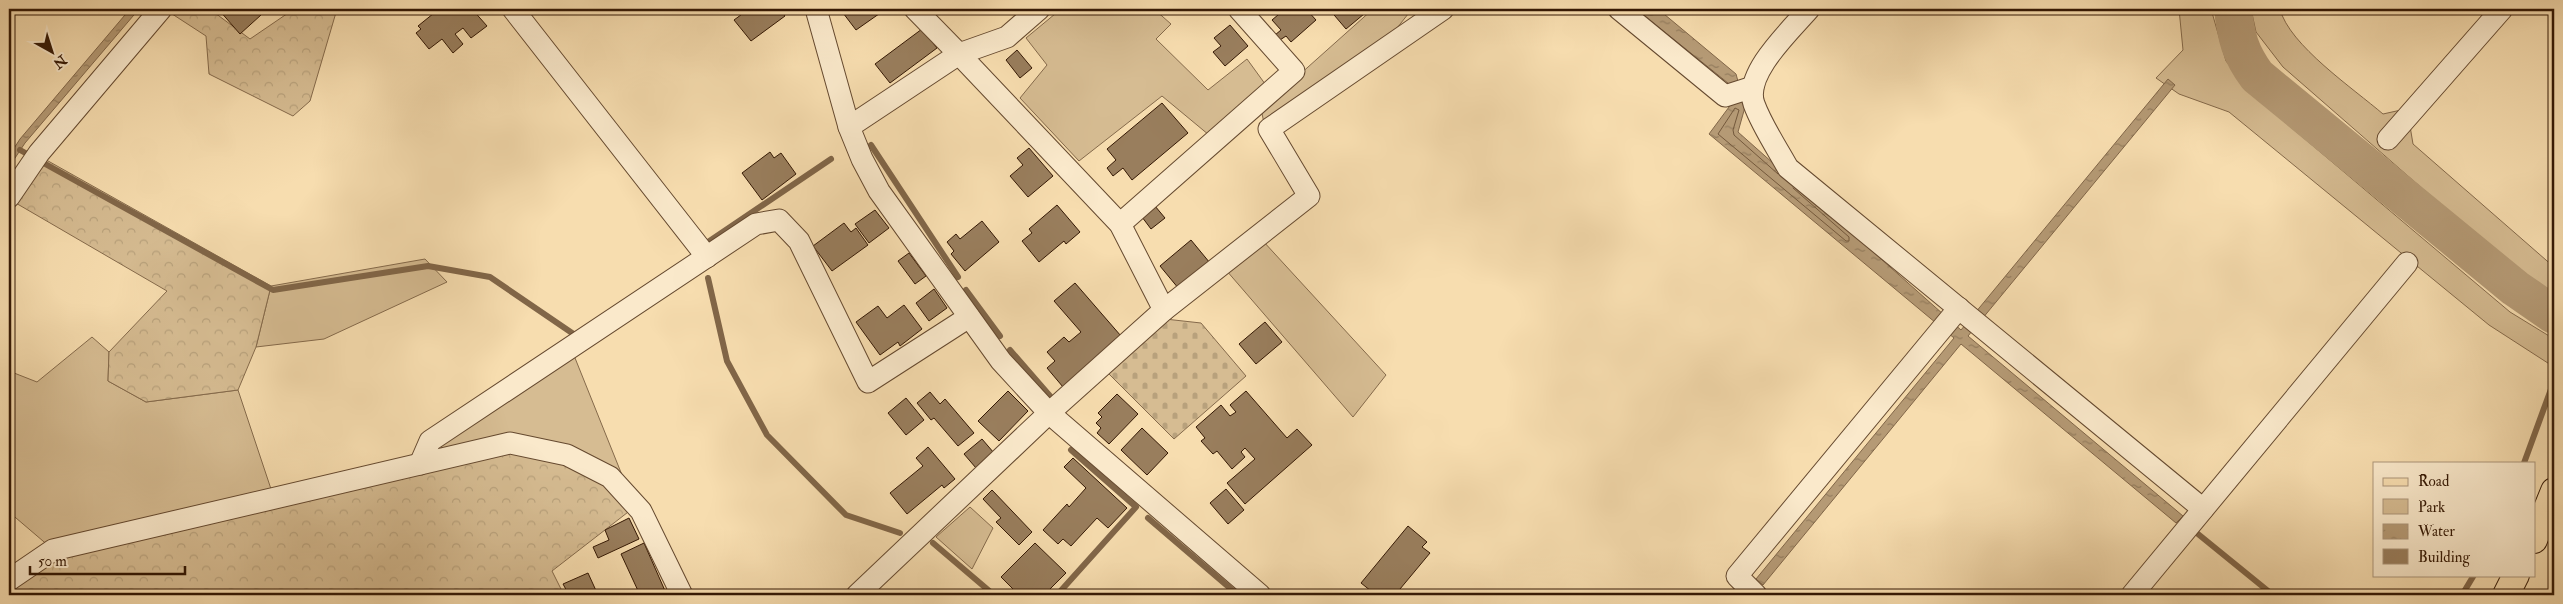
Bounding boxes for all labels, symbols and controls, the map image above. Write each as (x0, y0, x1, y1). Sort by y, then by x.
north arrow (28, 28, 78, 78)
text: N (49, 51, 71, 73)
legend (2373, 462, 2536, 576)
text: Road (2418, 472, 2450, 491)
text: Park (2418, 498, 2445, 517)
text: Water (2417, 522, 2455, 541)
scale bar (30, 544, 185, 576)
text: Building (2418, 548, 2470, 567)
text: 50 m (38, 552, 67, 571)

